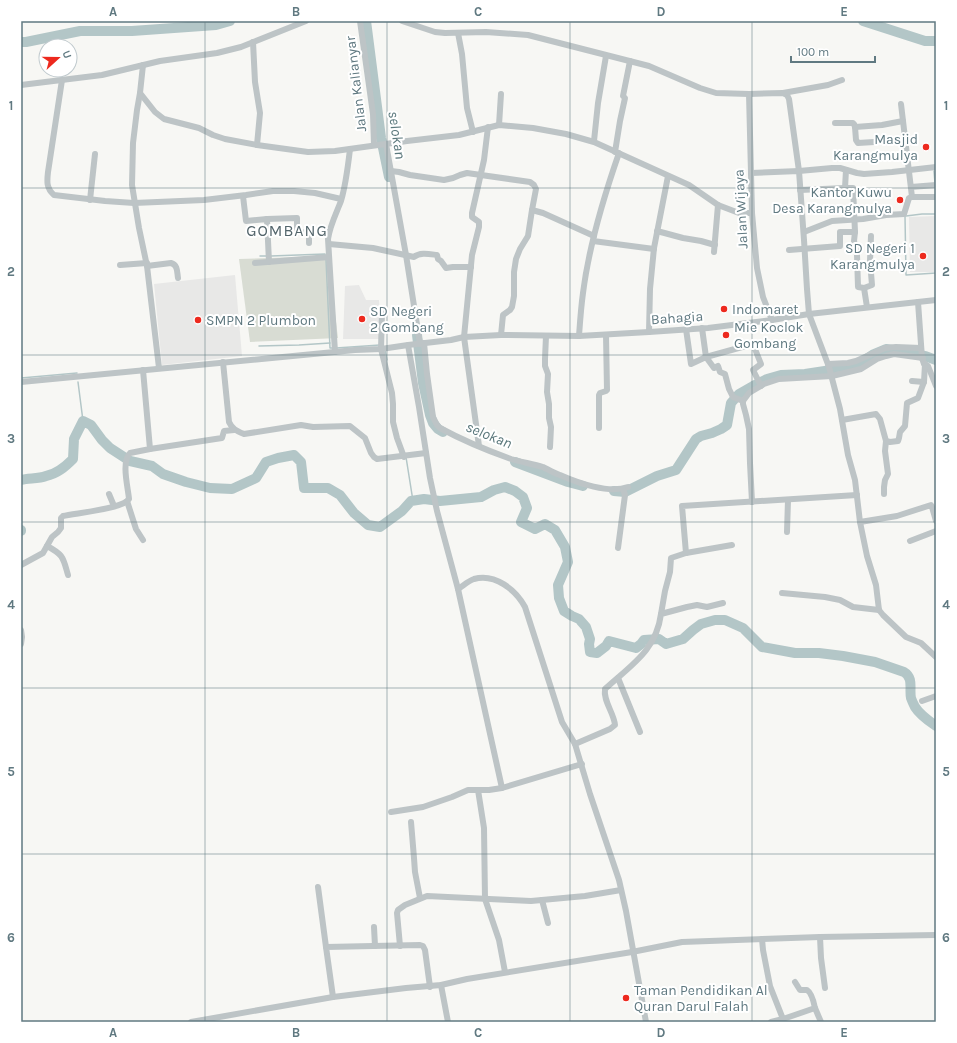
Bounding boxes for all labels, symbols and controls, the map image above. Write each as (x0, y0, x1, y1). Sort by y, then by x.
text: A (109, 4, 117, 19)
text: B (292, 4, 300, 19)
text: C (474, 4, 482, 19)
text: D (657, 4, 666, 19)
text: E (840, 4, 848, 19)
street label: Jalan Kalianyar (342, 34, 370, 133)
north arrow (38, 38, 78, 78)
scale bar (791, 38, 875, 64)
text: 100 m (797, 45, 829, 59)
text: U (59, 49, 74, 60)
text: 1 (9, 98, 13, 113)
text: 1 (944, 98, 948, 113)
water label: selokan (384, 110, 410, 160)
place label: Masjid Karangmulya (833, 131, 918, 164)
marker: Masjid Karangmulya (921, 142, 931, 152)
street label: Jalan Wijaya (730, 169, 752, 249)
place label: Kantor Kuwu Desa Karangmulya (772, 184, 892, 217)
marker: Kantor Kuwu Desa Karangmulya (895, 195, 905, 205)
district label: GOMBANG (246, 221, 328, 240)
place label: SD Negeri 1 Karangmulya (830, 240, 915, 273)
marker: SD Negeri 1 Karangmulya (918, 251, 928, 261)
text: 2 (7, 264, 15, 279)
text: 2 (942, 264, 950, 279)
place label: Indomaret (732, 301, 799, 318)
place label: SD Negeri 2 Gombang (370, 303, 444, 336)
marker: Indomaret (719, 304, 729, 314)
street label: Bahagia (650, 308, 704, 328)
place label: SMPN 2 Plumbon (206, 312, 316, 329)
marker: SD Negeri 2 Gombang (357, 314, 367, 324)
marker: SMPN 2 Plumbon (193, 315, 203, 325)
place label: Mie Koclok Gombang (734, 319, 803, 352)
marker: Mie Koclok Gombang (721, 330, 731, 340)
water label: selokan (463, 418, 515, 452)
text: 3 (7, 431, 15, 446)
text: 3 (942, 431, 950, 446)
text: 4 (7, 597, 15, 612)
text: 4 (942, 597, 950, 612)
text: 5 (7, 764, 15, 779)
text: 5 (942, 764, 950, 779)
text: 6 (7, 930, 15, 945)
text: 6 (942, 930, 950, 945)
place label: Taman Pendidikan Al Quran Darul Falah (634, 982, 768, 1015)
marker: Taman Pendidikan Al Quran Darul Falah (621, 993, 631, 1003)
text: A (109, 1025, 117, 1040)
text: B (292, 1025, 300, 1040)
text: C (474, 1025, 482, 1040)
text: D (657, 1025, 666, 1040)
text: E (840, 1025, 848, 1040)

